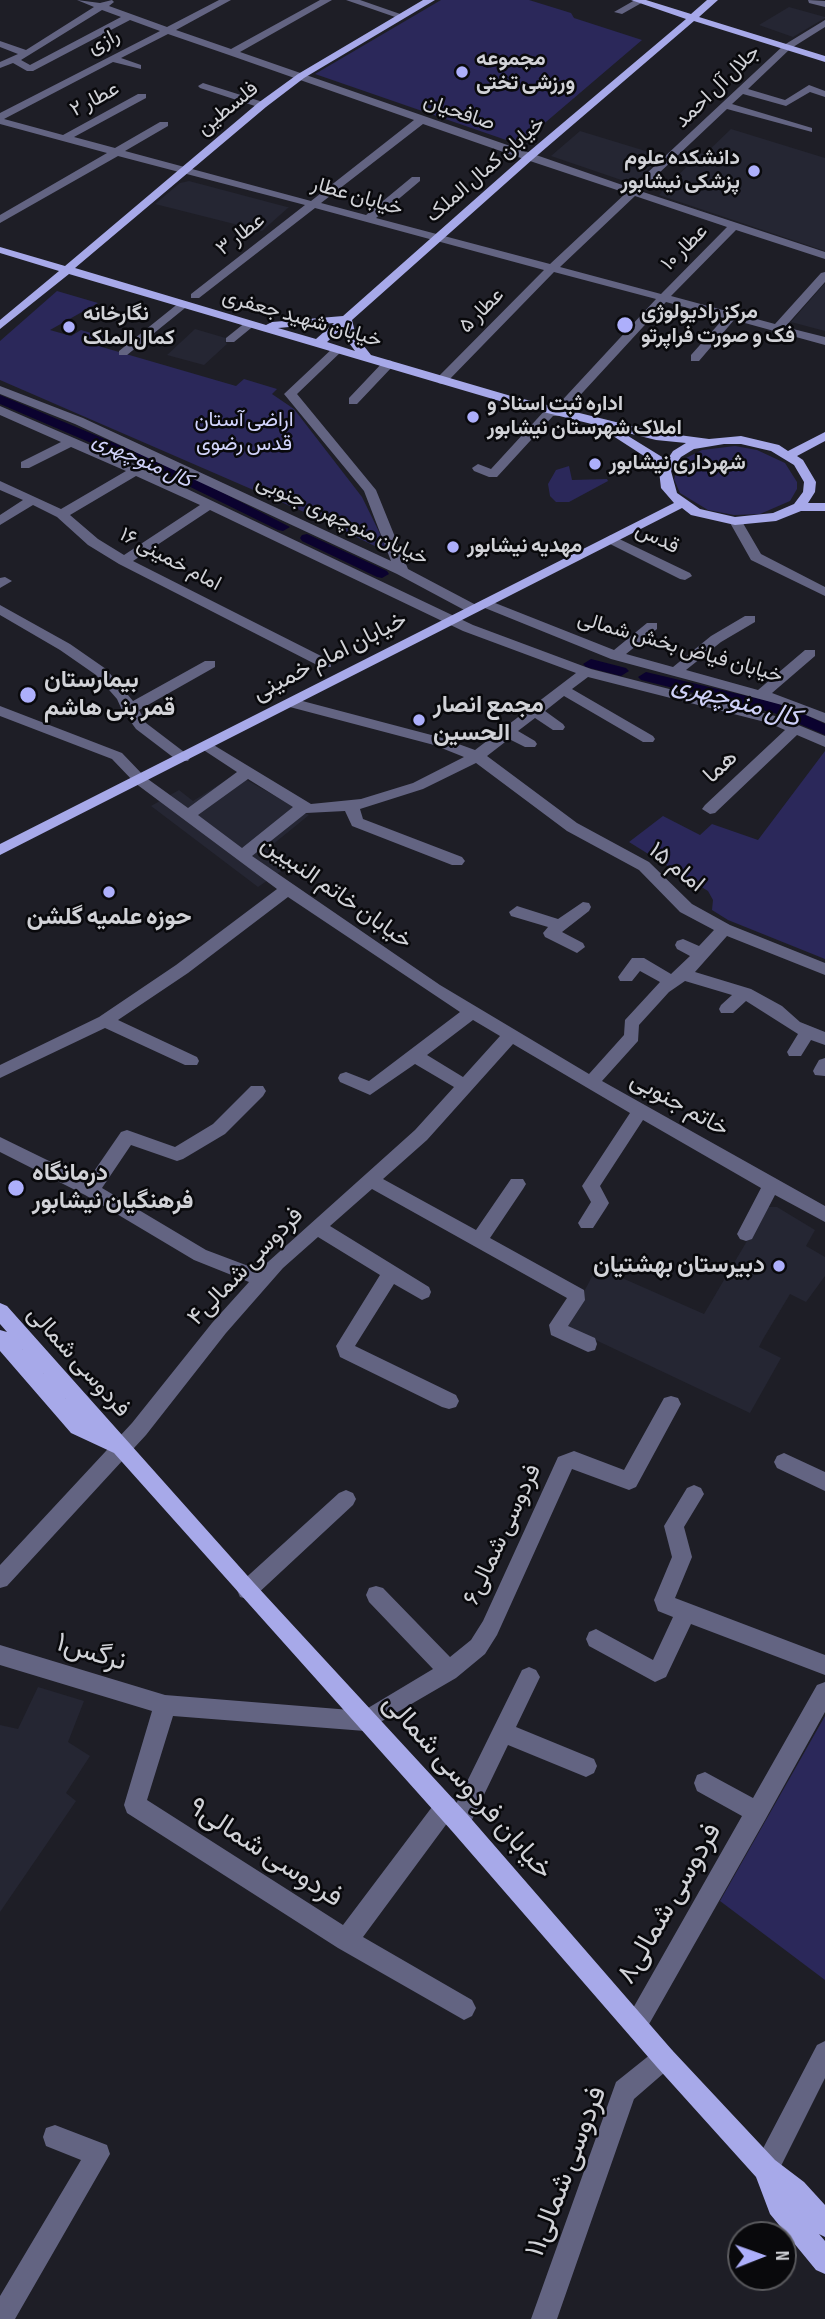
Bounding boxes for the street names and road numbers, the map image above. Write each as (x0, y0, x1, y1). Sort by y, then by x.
street label: رازی (84, 23, 124, 61)
street label: جلال آل احمد (670, 40, 766, 134)
street label: عطار ۲ (66, 77, 124, 123)
street label: فلسطین (192, 77, 264, 141)
street label: صافحیان (420, 89, 498, 137)
street label: خیابان کمال الملک (421, 111, 551, 229)
street label: خیابان عطار (308, 172, 406, 222)
street label: عطار ۳ (212, 208, 270, 262)
street label: عطار ۱۰ (656, 219, 714, 277)
street label: عطار ۵ (454, 283, 510, 339)
street label: خیابان شهید جعفری (219, 284, 385, 354)
street label: خیابان منوچهری جنوبی (252, 470, 432, 572)
street label: قدس (631, 518, 683, 560)
street label: امام خمینی ۱۶ (115, 523, 225, 597)
street label: خیابان امام خمینی (248, 606, 412, 708)
street label: خیابان فیاض بخش شمالی (575, 607, 785, 689)
street label: هما (698, 744, 744, 790)
street label: خیابان خاتم النبیین (255, 830, 417, 956)
street label: امام ۱۵ (642, 837, 710, 899)
street label: خاتم جنوبی (625, 1066, 733, 1144)
street label: فردوسی شمالی۴ (182, 1202, 310, 1332)
street label: فردوسی شمالی (20, 1300, 136, 1424)
street label: فردوسی شمالی۶ (458, 1460, 548, 1610)
street label: نرگس۱ (52, 1627, 130, 1679)
street label: خیابان فردوسی شمالی (375, 1687, 559, 1887)
street label: فردوسی شمالی۹ (182, 1791, 348, 1915)
street label: فردوسی شمالی۸ (610, 1818, 730, 1990)
street label: فردوسی شمالی۱۱ (519, 2082, 615, 2262)

